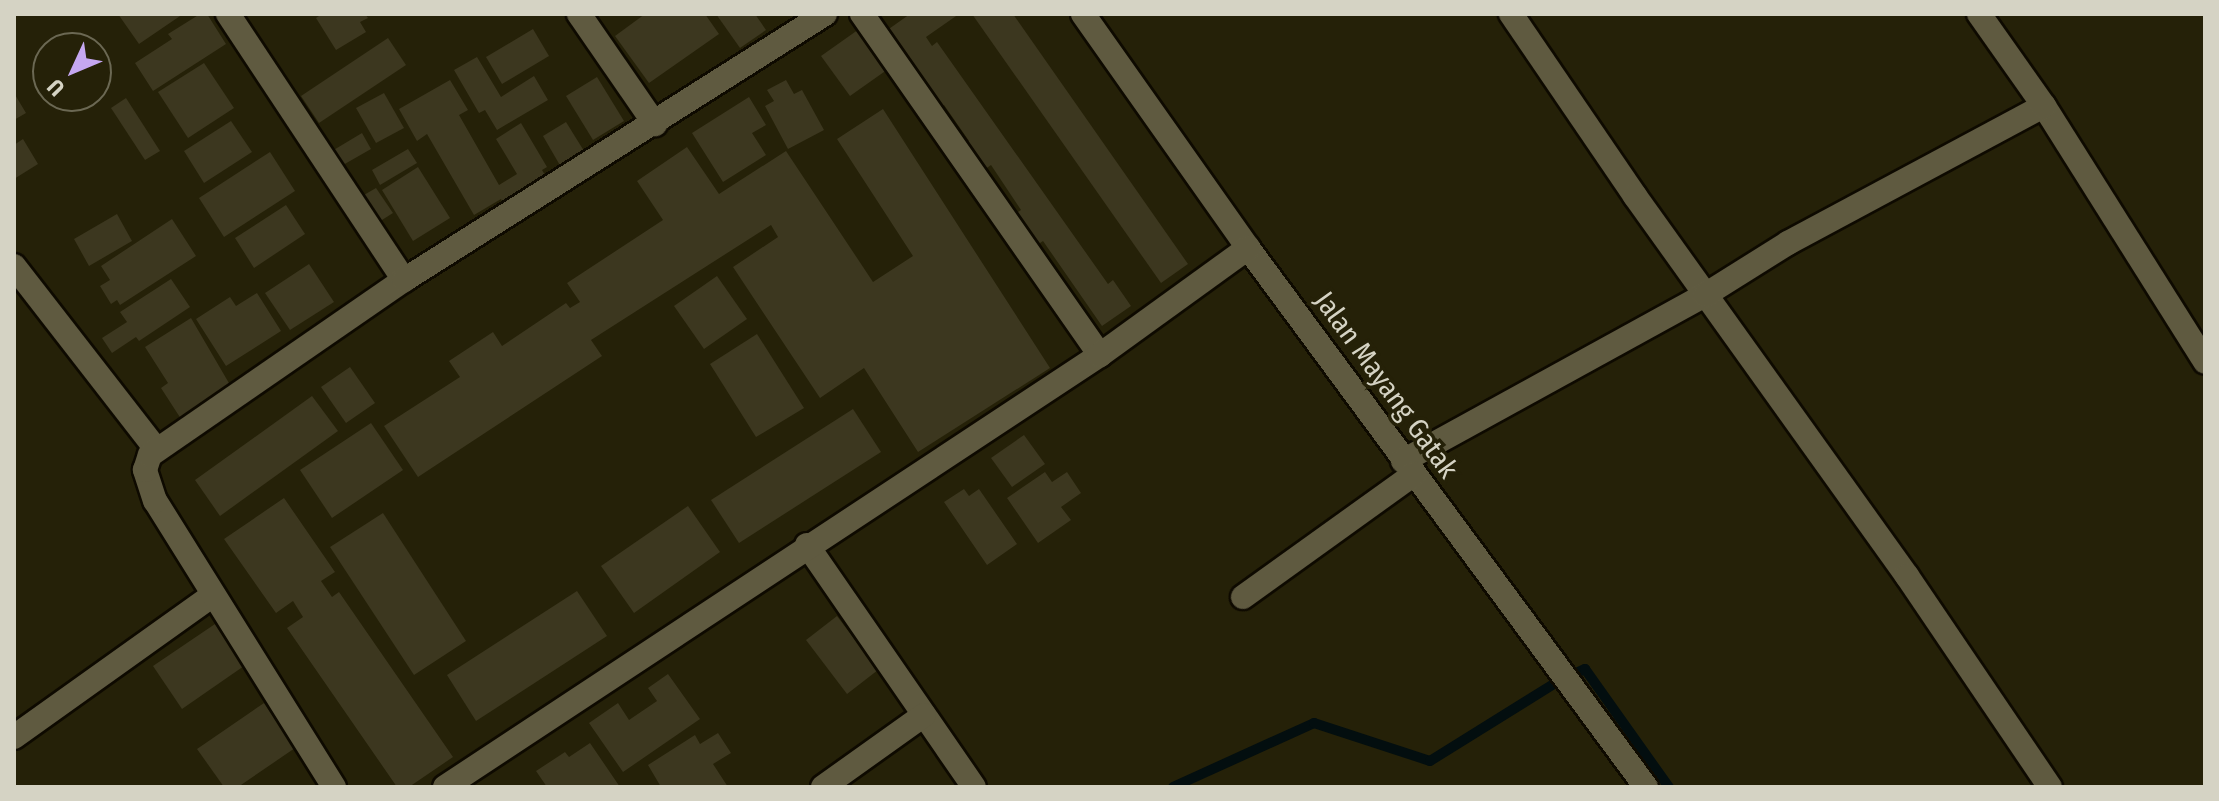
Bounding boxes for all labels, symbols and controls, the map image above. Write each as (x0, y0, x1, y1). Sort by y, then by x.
north arrow (32, 32, 112, 112)
text: U (42, 74, 70, 102)
street label: Jalan Mayang Gatak (1307, 285, 1465, 485)

